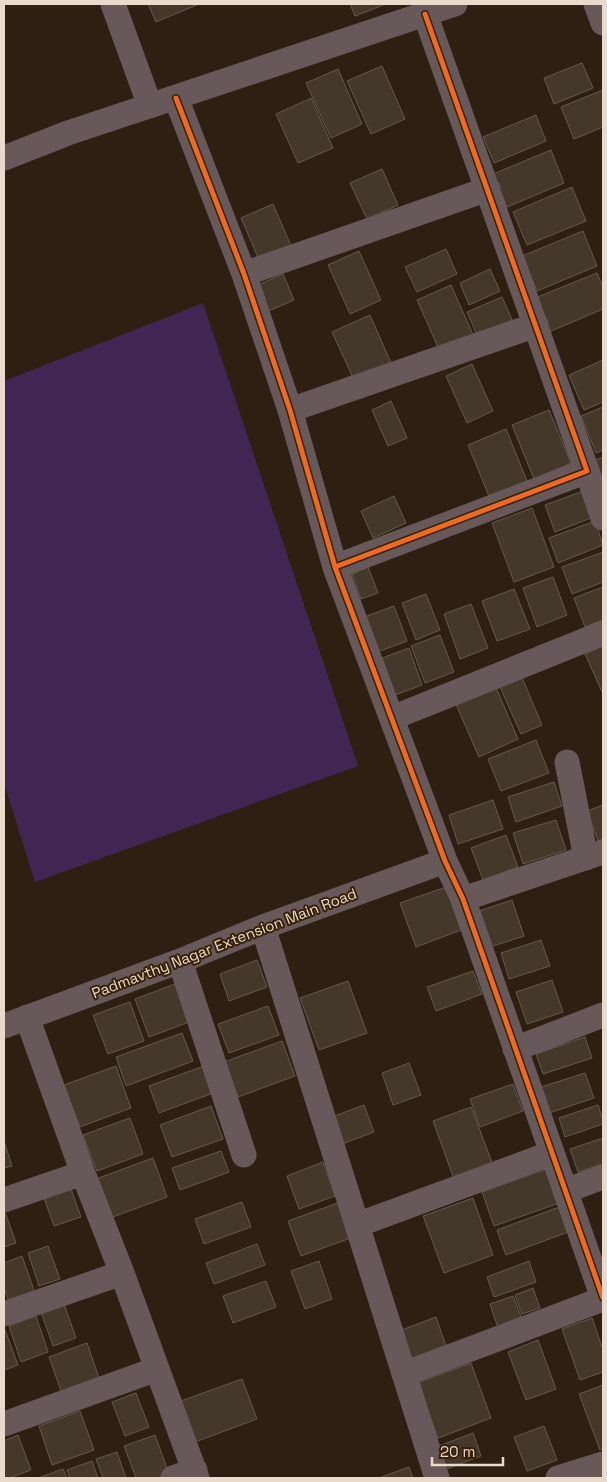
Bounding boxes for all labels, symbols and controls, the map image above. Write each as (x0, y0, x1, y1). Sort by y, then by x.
street label: Padmavthy Nagar Extension Main Road (89, 884, 359, 1002)
scale bar (432, 1434, 503, 1466)
text: 20 m (440, 1442, 475, 1461)

